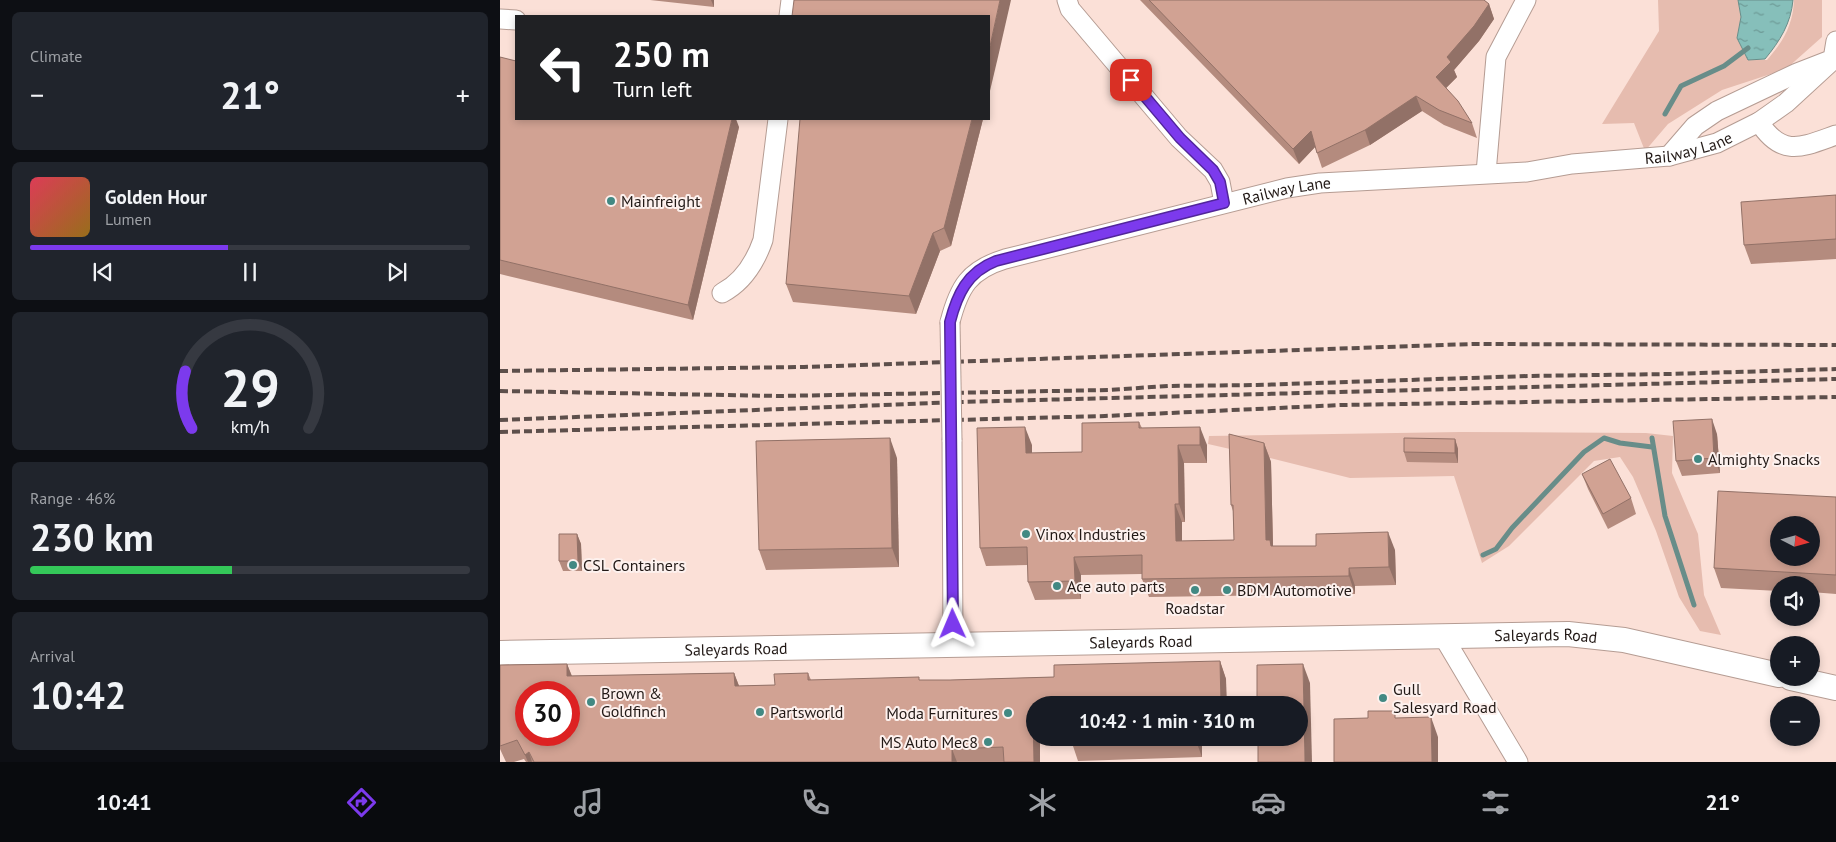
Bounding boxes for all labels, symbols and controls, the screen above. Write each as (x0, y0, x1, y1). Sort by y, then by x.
text: 250 m (613, 31, 710, 77)
icon: left (530, 35, 595, 100)
text: Climate (30, 46, 82, 66)
pin (1110, 59, 1152, 101)
icon: arrive (1117, 66, 1145, 94)
text: 21° (220, 70, 280, 119)
text: Turn left (613, 75, 692, 103)
text: − (30, 76, 44, 113)
text: + (456, 76, 470, 113)
street label: Railway Lane (1644, 127, 1736, 168)
street label: Railway Lane (1240, 172, 1331, 209)
text: Golden Hour (105, 185, 207, 209)
place label: Mainfreight (621, 191, 701, 211)
marker: Mainfreight (605, 195, 617, 207)
text: Lumen (105, 209, 151, 229)
icon: previous (89, 258, 117, 286)
icon: pause (236, 258, 264, 286)
icon: next (383, 258, 411, 286)
text: 29 (221, 354, 279, 421)
text: km/h (230, 415, 270, 438)
place label: Almighty Snacks (1708, 449, 1820, 469)
marker: Almighty Snacks (1692, 453, 1704, 465)
text: Range · 46% (30, 488, 115, 508)
text: 230 km (30, 512, 154, 561)
north arrow (1770, 516, 1820, 566)
map controls (1770, 516, 1820, 746)
place label: Vinox Industries (1035, 524, 1146, 544)
marker: Vinox Industries (1020, 528, 1032, 540)
place label: CSL Containers (583, 555, 685, 575)
marker: CSL Containers (567, 559, 579, 571)
place label: Ace auto parts (1067, 576, 1165, 596)
button: sound (1770, 576, 1820, 626)
marker: Ace auto parts (1051, 580, 1063, 592)
place label: BDM Automotive (1237, 580, 1352, 600)
marker: Roadstar (1189, 584, 1201, 596)
marker: BDM Automotive (1221, 584, 1233, 596)
position arrow (926, 597, 978, 649)
place label: Roadstar (1165, 598, 1225, 618)
street label: Saleyards Road (1494, 624, 1598, 647)
street label: Saleyards Road (1089, 631, 1193, 653)
button: + (1770, 636, 1820, 686)
street label: Saleyards Road (684, 638, 788, 660)
text: Arrival (30, 646, 75, 666)
text: 10:42 (30, 670, 126, 719)
place label: Gull Salesyard Road (1393, 679, 1497, 717)
speed limit sign: 30 (515, 681, 580, 746)
place label: Brown & Goldfinch (601, 683, 666, 721)
marker: Gull Salesyard Road (1377, 692, 1389, 704)
marker: Brown & Goldfinch (585, 696, 597, 708)
button: − (1770, 696, 1820, 746)
place label: Partsworld (770, 702, 843, 722)
place label: Moda Furnitures (886, 703, 998, 723)
marker: Partsworld (754, 706, 766, 718)
marker: Moda Furnitures (1002, 707, 1014, 719)
text: 10:42 · 1 min · 310 m (1079, 709, 1255, 733)
place label: MS Auto Mec8 (880, 732, 978, 752)
marker: MS Auto Mec8 (982, 736, 994, 748)
icon: directions (344, 785, 379, 820)
icon: music (571, 785, 606, 820)
icon: phone (798, 785, 833, 820)
icon: climate (1025, 785, 1060, 820)
icon: car (1251, 785, 1286, 820)
icon: filters (1478, 785, 1513, 820)
text: 10:41 (96, 788, 152, 816)
text: 21° (1705, 788, 1740, 816)

